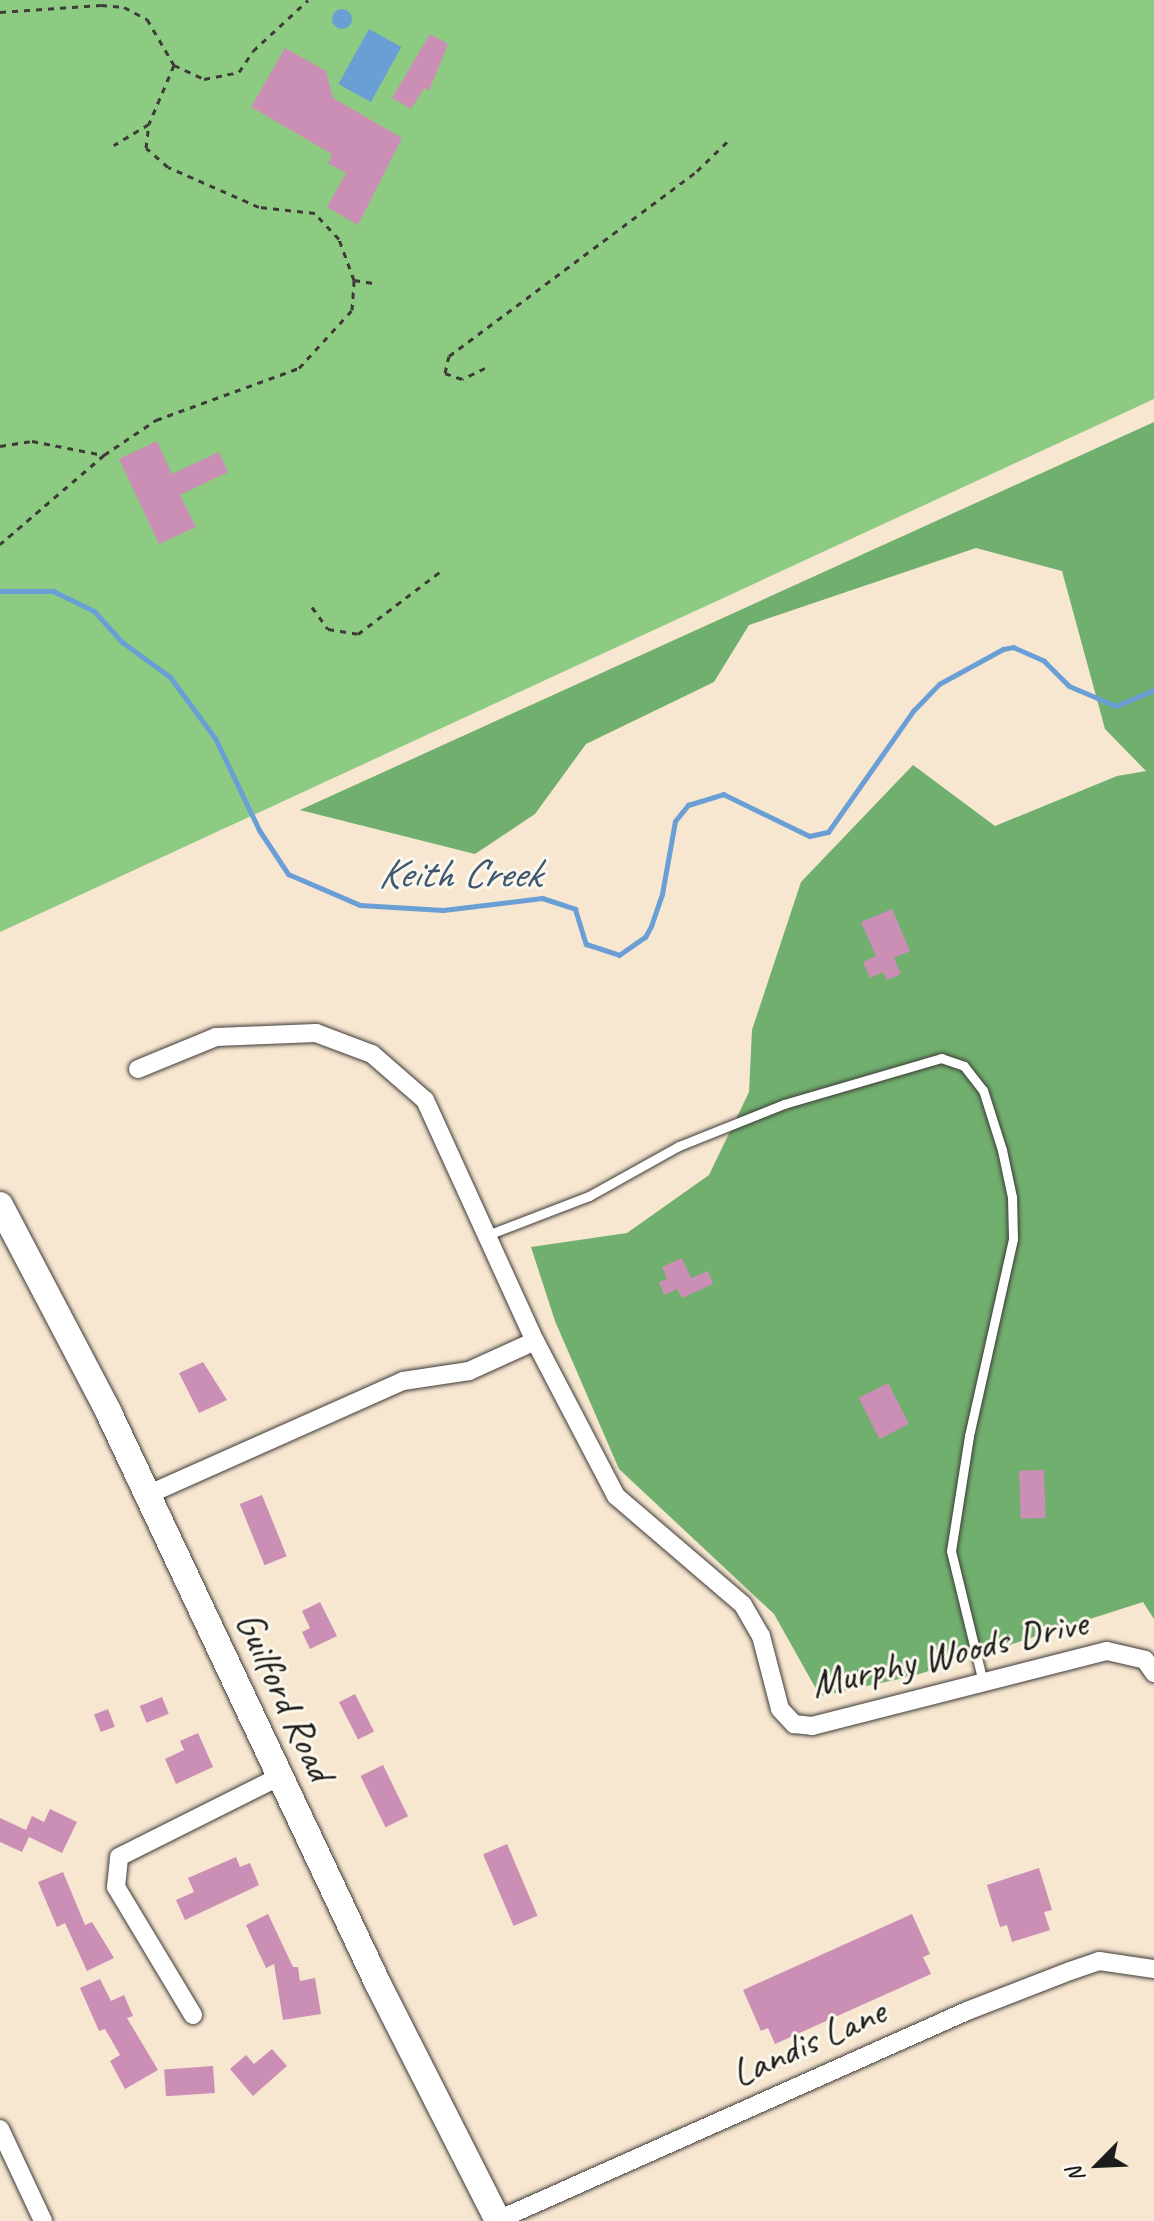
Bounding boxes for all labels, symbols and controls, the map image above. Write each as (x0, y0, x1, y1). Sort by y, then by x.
water label: Keith Creek (378, 849, 540, 899)
street label: Murphy Woods Drive (806, 1598, 1092, 1708)
street label: Guilford Road (225, 1604, 345, 1788)
street label: Landis Lane (723, 1987, 893, 2097)
north arrow (1058, 2125, 1138, 2205)
text: N (1061, 2163, 1092, 2187)

